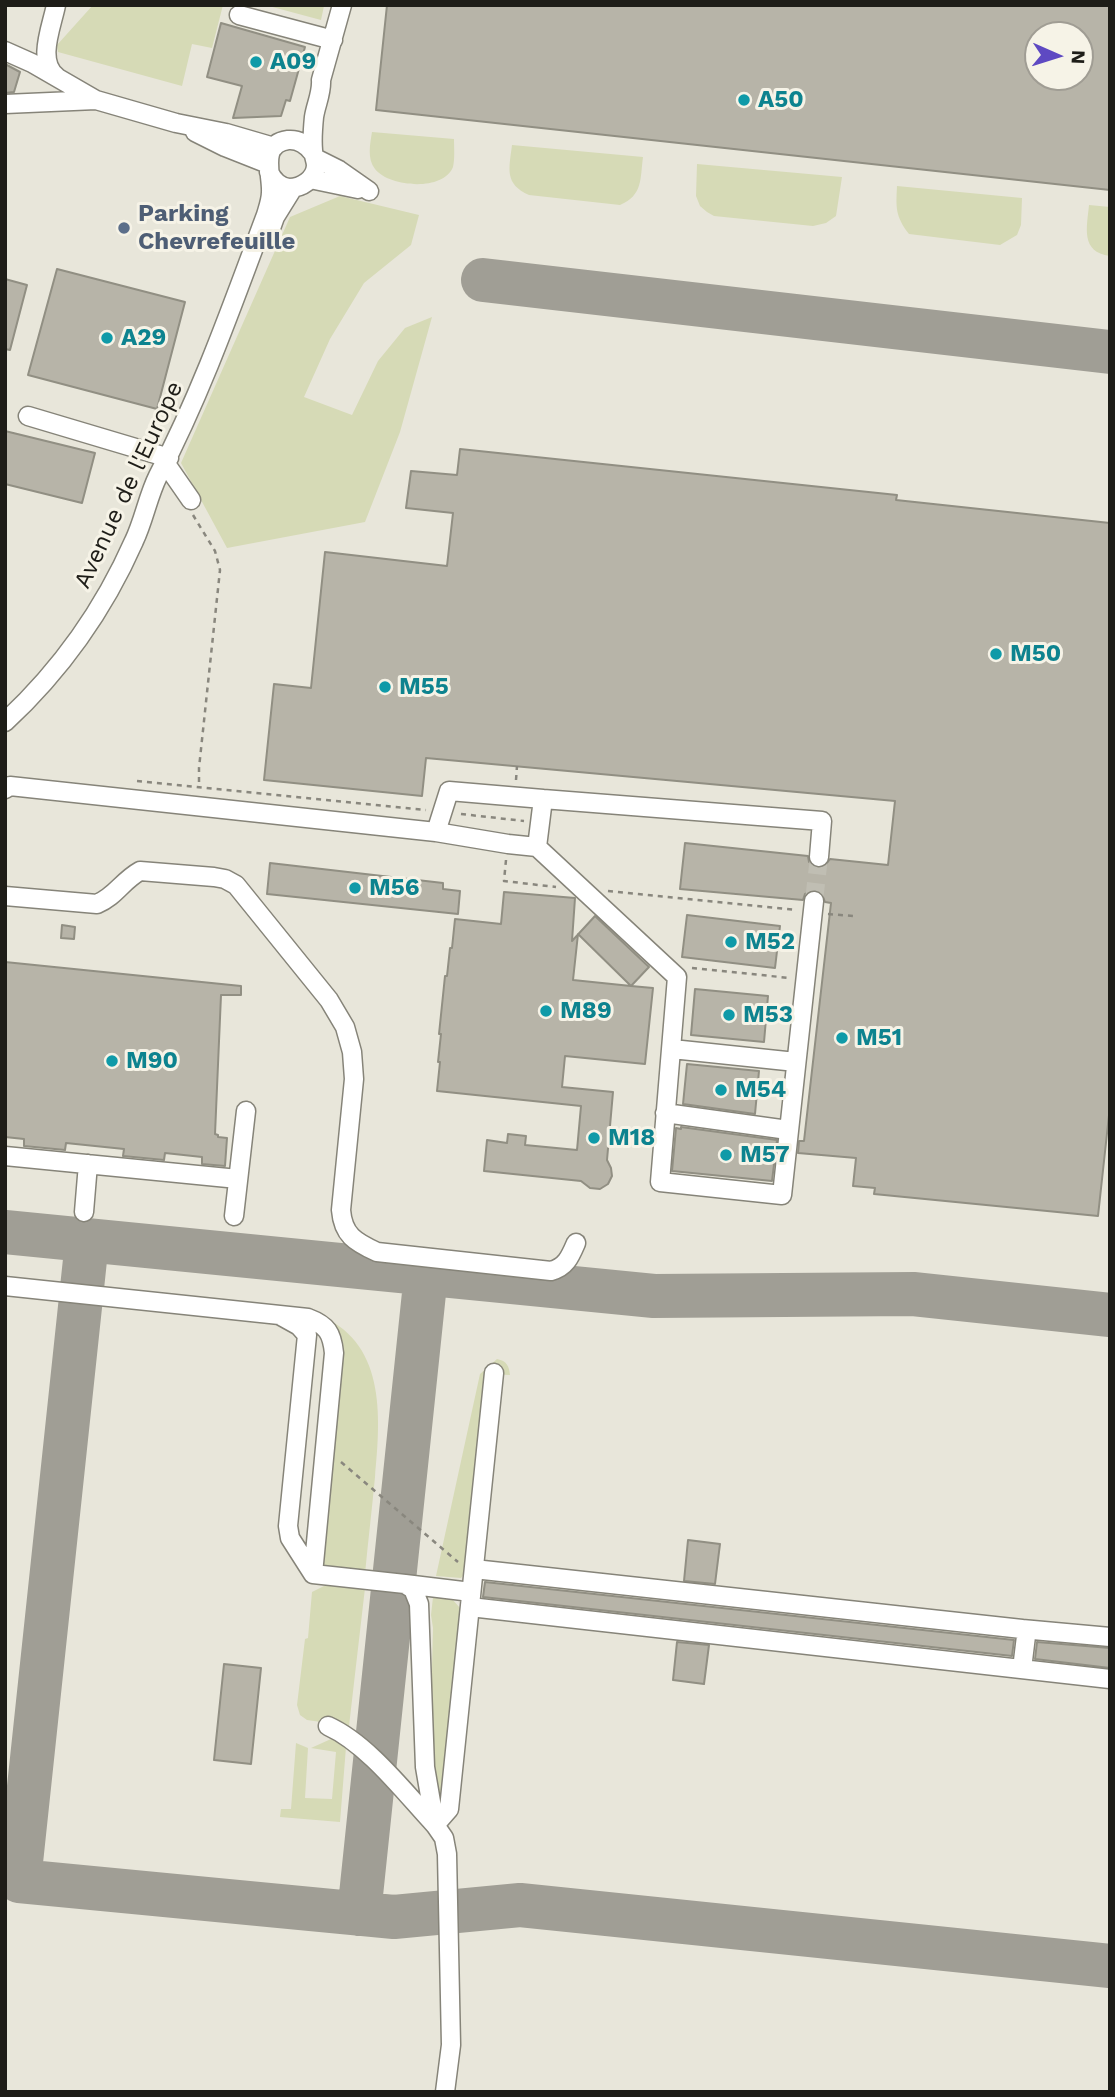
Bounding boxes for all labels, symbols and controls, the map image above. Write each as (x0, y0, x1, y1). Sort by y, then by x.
north arrow (1024, 21, 1094, 91)
place label: A09 (270, 48, 316, 76)
text: N (1067, 49, 1090, 65)
marker: A09 (248, 54, 264, 70)
place label: A50 (758, 86, 804, 114)
marker: A50 (736, 92, 752, 108)
place label: Parking Chevrefeuille (138, 200, 295, 256)
marker: Parking Chevrefeuille (116, 220, 132, 236)
place label: A29 (121, 324, 166, 352)
marker: A29 (99, 330, 115, 346)
street label: Avenue de l'Europe (68, 377, 190, 593)
place label: M50 (1010, 640, 1061, 668)
marker: M50 (988, 646, 1004, 662)
place label: M55 (399, 673, 449, 701)
marker: M55 (377, 679, 393, 695)
place label: M56 (369, 874, 420, 902)
marker: M56 (347, 880, 363, 896)
place label: M52 (745, 928, 795, 956)
marker: M52 (723, 934, 739, 950)
place label: M89 (560, 997, 612, 1025)
place label: M53 (743, 1001, 793, 1029)
marker: M89 (538, 1003, 554, 1019)
marker: M53 (721, 1007, 737, 1023)
place label: M51 (856, 1024, 902, 1052)
marker: M51 (834, 1030, 850, 1046)
place label: M90 (126, 1047, 178, 1075)
marker: M90 (104, 1053, 120, 1069)
place label: M54 (735, 1076, 786, 1104)
marker: M54 (713, 1082, 729, 1098)
place label: M18 (608, 1124, 655, 1152)
marker: M18 (586, 1130, 602, 1146)
place label: M57 (740, 1141, 790, 1169)
marker: M57 (718, 1147, 734, 1163)

